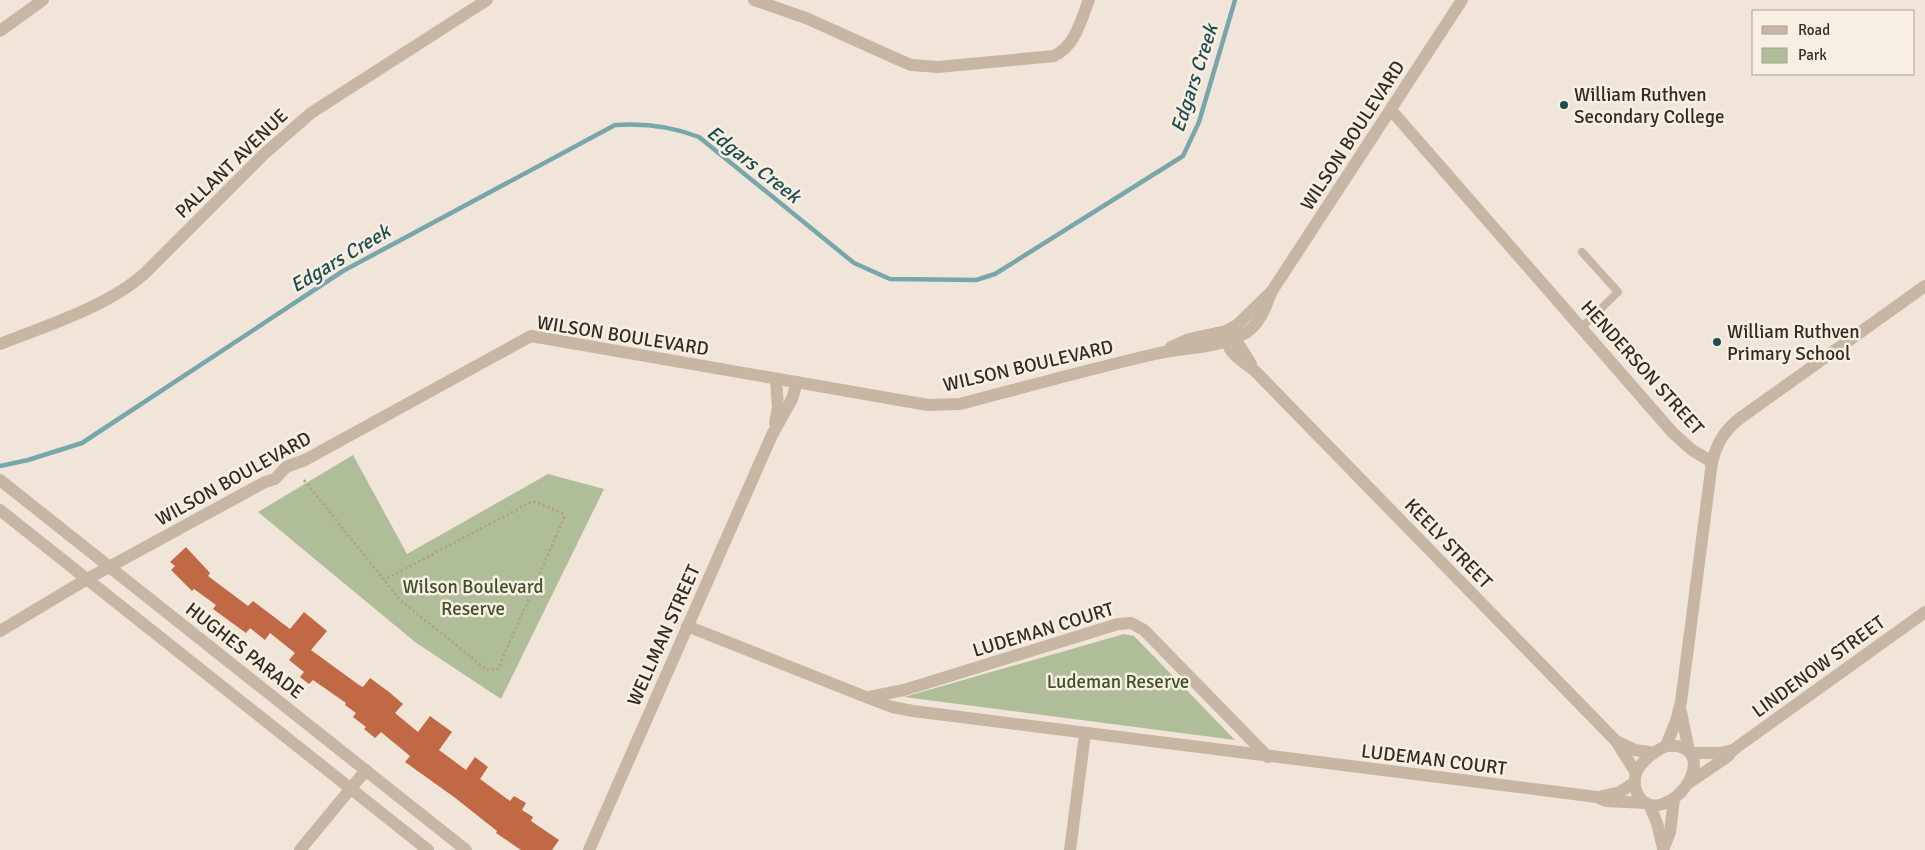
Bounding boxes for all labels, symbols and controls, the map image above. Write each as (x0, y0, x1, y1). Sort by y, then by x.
legend (1752, 10, 1915, 75)
water label: Edgars Creek (1165, 19, 1224, 135)
text: Road (1798, 21, 1830, 39)
text: Park (1798, 46, 1827, 64)
street label: WILSON BOULEVARD (1295, 56, 1410, 215)
place label: William Ruthven Secondary College (1574, 83, 1724, 129)
marker: William Ruthven Secondary College (1558, 99, 1570, 111)
street label: PALLANT AVENUE (170, 104, 293, 224)
water label: Edgars Creek (702, 120, 807, 210)
water label: Edgars Creek (286, 218, 396, 298)
street label: HENDERSON STREET (1576, 295, 1709, 440)
street label: WILSON BOULEVARD (535, 311, 711, 361)
place label: William Ruthven Primary School (1727, 320, 1860, 366)
street label: WILSON BOULEVARD (941, 335, 1116, 397)
marker: William Ruthven Primary School (1711, 336, 1723, 348)
street label: WILSON BOULEVARD (152, 426, 315, 532)
street label: KEELY STREET (1399, 494, 1498, 594)
street label: WELLMAN STREET (622, 560, 706, 710)
park label: Wilson Boulevard Reserve (402, 575, 544, 621)
street label: HUGHES PARADE (181, 597, 308, 704)
street label: LUDEMAN COURT (970, 597, 1117, 663)
street label: LINDENOW STREET (1747, 610, 1890, 723)
park label: Ludeman Reserve (1047, 670, 1189, 694)
street label: LUDEMAN COURT (1360, 739, 1509, 781)

